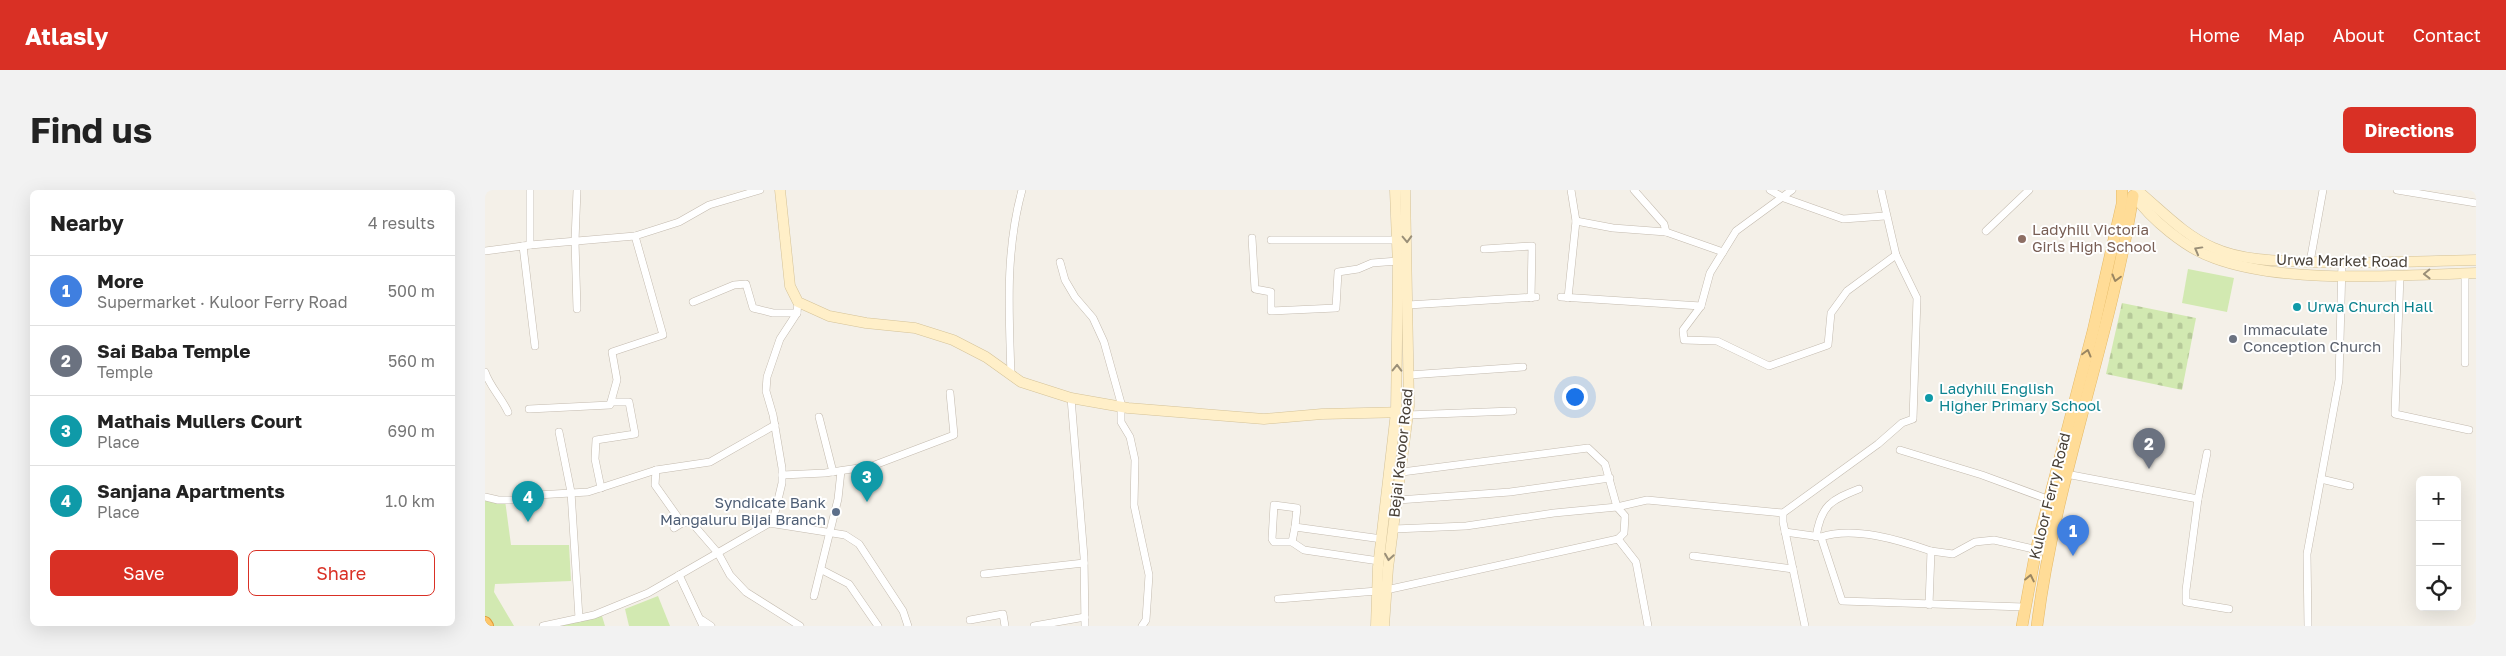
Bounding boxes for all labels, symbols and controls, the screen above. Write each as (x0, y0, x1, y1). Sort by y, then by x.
text: Atlasly (25, 21, 108, 50)
text: Home (2189, 24, 2240, 46)
text: Map (2268, 24, 2305, 46)
text: About (2333, 24, 2385, 46)
text: Contact (2413, 24, 2481, 46)
button: Directions (2343, 107, 2476, 153)
text: Find us (30, 109, 152, 151)
text: Nearby (50, 210, 124, 236)
text: 4 results (368, 213, 435, 233)
place label: Ladyhill Victoria Girls High School (2032, 220, 2157, 255)
marker: Ladyhill Victoria Girls High School (2016, 233, 2028, 245)
one-way arrow (1402, 235, 1412, 243)
one-way arrow (2195, 247, 2204, 257)
street label: Urwa Market Road (2276, 250, 2408, 270)
text: More (97, 269, 144, 292)
one-way arrow (2423, 269, 2431, 280)
one-way arrow (2112, 273, 2122, 281)
text: 1 (62, 281, 70, 301)
text: 500 m (388, 281, 435, 301)
text: Supermarket · Kuloor Ferry Road (97, 292, 347, 312)
place label: Urwa Church Hall (2307, 297, 2433, 315)
marker: Urwa Church Hall (2291, 301, 2303, 313)
place label: Immaculate Conception Church (2243, 320, 2381, 355)
marker: Immaculate Conception Church (2227, 333, 2239, 345)
text: Sai Baba Temple (97, 339, 250, 362)
one-way arrow (2081, 348, 2092, 357)
text: 2 (61, 351, 71, 371)
text: 560 m (388, 351, 435, 371)
text: Temple (97, 362, 153, 382)
one-way arrow (1392, 364, 1402, 372)
place label: Ladyhill English Higher Primary School (1939, 379, 2101, 414)
your location (1562, 384, 1588, 410)
street label: Bejai Kavoor Road (1384, 387, 1416, 518)
marker: Ladyhill English Higher Primary School (1923, 392, 1935, 404)
text: Mathais Mullers Court (97, 409, 302, 432)
text: 3 (61, 421, 71, 441)
text: 690 m (388, 421, 435, 441)
pin: 2 (2133, 428, 2165, 469)
street label: Kuloor Ferry Road (2025, 431, 2073, 561)
text: Place (97, 432, 140, 452)
pin: 3 (851, 461, 883, 502)
map controls (2416, 476, 2461, 611)
button: + (2416, 476, 2461, 521)
text: Sanjana Apartments (97, 479, 285, 502)
pin: 4 (512, 481, 544, 522)
text: 4 (61, 491, 71, 511)
text: 1.0 km (385, 491, 435, 511)
place label: Syndicate Bank Mangaluru Bijai Branch (660, 493, 827, 528)
text: Place (97, 502, 140, 522)
marker: Syndicate Bank Mangaluru Bijai Branch (830, 506, 842, 518)
pin: 1 (2057, 515, 2089, 556)
button: − (2416, 521, 2461, 566)
button: Save (50, 550, 238, 596)
button: Share (248, 550, 435, 596)
one-way arrow (1385, 553, 1395, 562)
button: locate (2416, 566, 2461, 611)
one-way arrow (2024, 573, 2035, 582)

